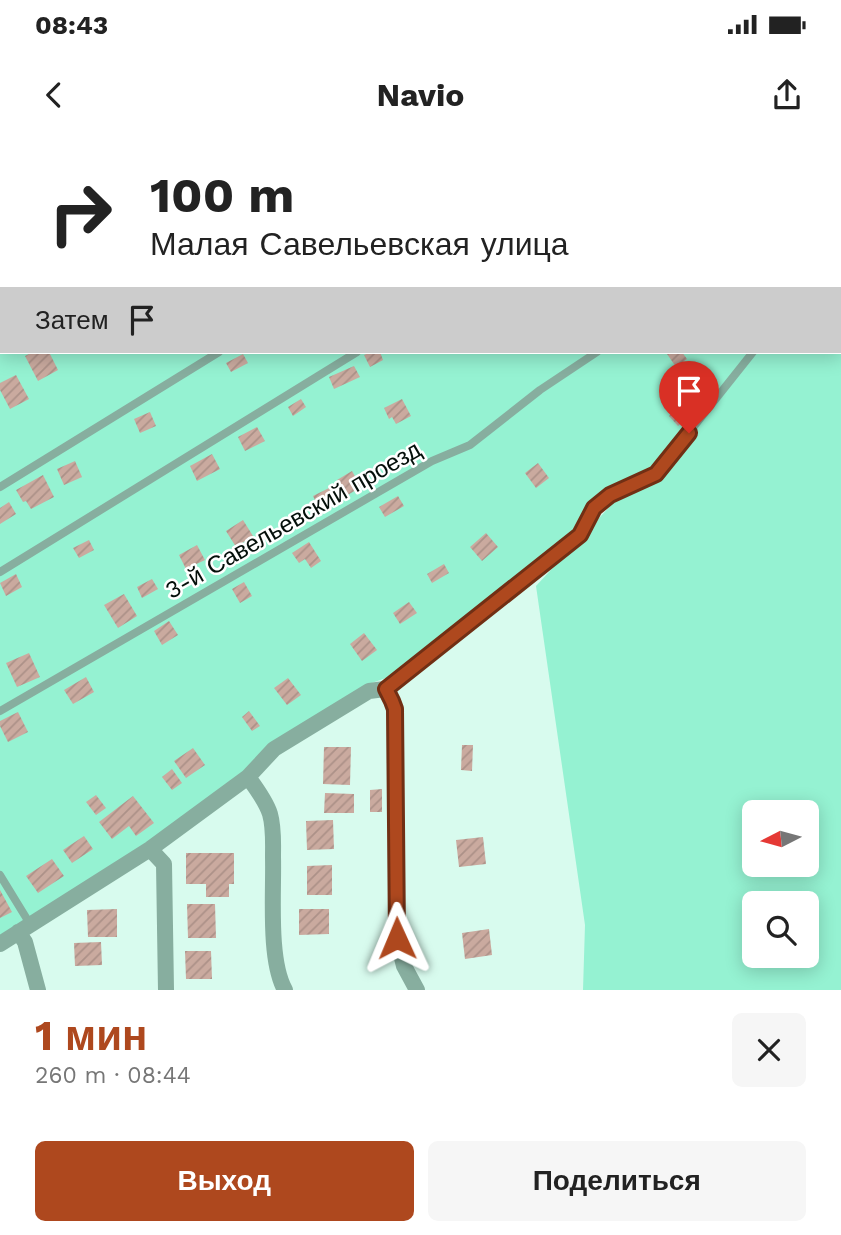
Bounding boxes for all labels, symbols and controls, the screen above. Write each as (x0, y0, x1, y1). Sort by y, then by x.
text: 08:43 (35, 10, 108, 40)
icon: back (35, 76, 73, 114)
text: Navio (377, 76, 464, 114)
icon: share (768, 76, 806, 114)
text: 100 m (150, 166, 294, 224)
icon: right (35, 168, 126, 259)
text: Малая Савельевская улица (150, 225, 569, 263)
icon: arrive (123, 301, 161, 339)
text: Затем (35, 305, 109, 335)
pin (659, 361, 719, 433)
icon: arrive (670, 372, 708, 410)
street label: 3-й Савельевский проезд (160, 435, 426, 605)
north arrow (742, 800, 819, 877)
map controls (742, 800, 819, 968)
button: search (742, 891, 819, 968)
position arrow (360, 901, 434, 975)
text: 1 мин (35, 1011, 147, 1060)
button: close (732, 1013, 806, 1087)
text: 260 m · 08:44 (35, 1062, 191, 1089)
button: Выход (35, 1141, 414, 1221)
button: Поделиться (428, 1141, 806, 1221)

